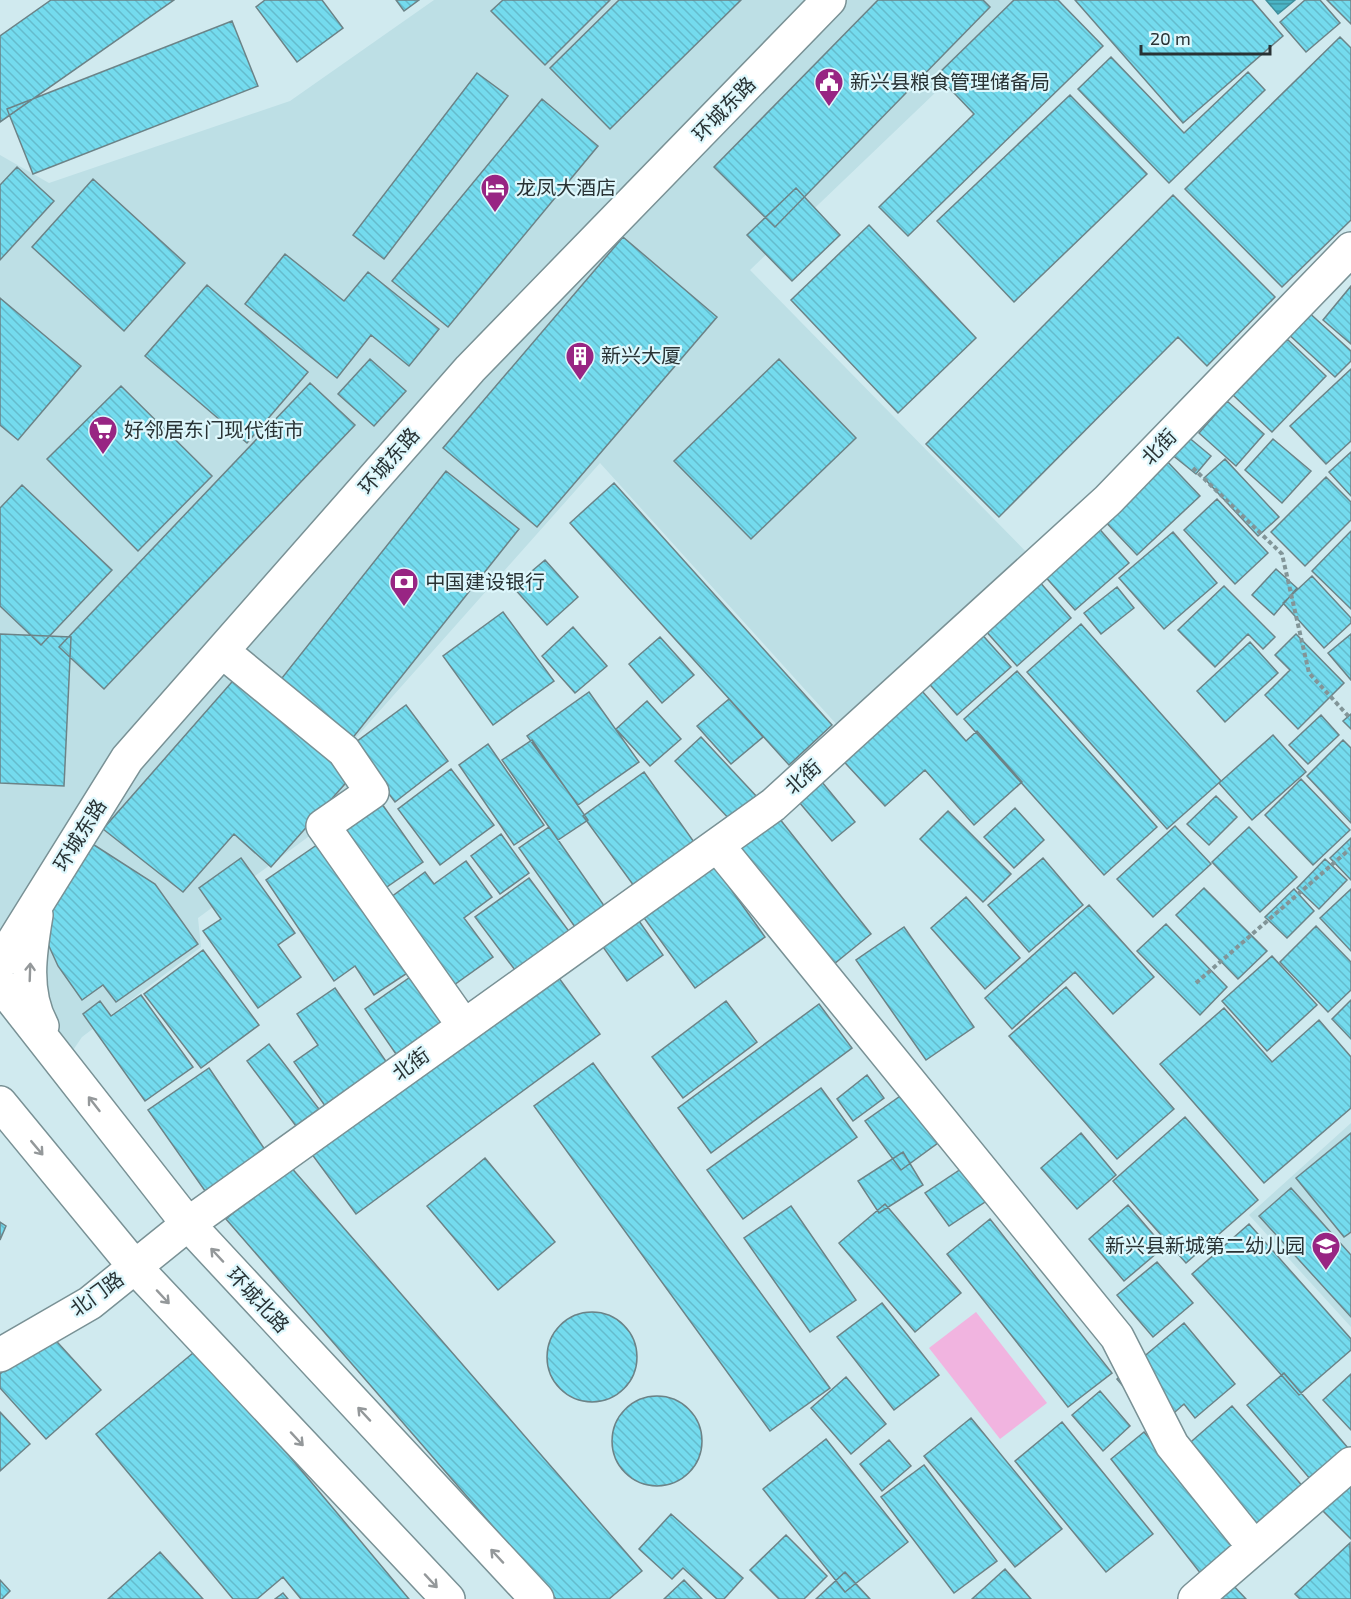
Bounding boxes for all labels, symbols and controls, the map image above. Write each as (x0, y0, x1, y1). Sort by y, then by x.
scale bar (1141, 18, 1270, 56)
text: 20 m (1150, 27, 1191, 49)
public building icon: 新兴县粮食管理储备局 (813, 66, 845, 108)
place label: 新兴县粮食管理储备局 (850, 69, 1050, 93)
street label: 环城东路 (687, 71, 760, 145)
hotel icon: 龙凤大酒店 (479, 172, 511, 214)
place label: 龙凤大酒店 (516, 175, 616, 199)
building icon: 新兴大厦 (564, 340, 596, 382)
place label: 新兴大厦 (601, 343, 681, 367)
supermarket icon: 好邻居东门现代街市 (87, 414, 119, 456)
place label: 好邻居东门现代街市 (124, 417, 304, 441)
street label: 环城东路 (353, 422, 424, 498)
street label: 北街 (1136, 424, 1181, 469)
bank icon: 中国建设银行 (388, 566, 420, 608)
place label: 中国建设银行 (425, 569, 545, 593)
street label: 北街 (779, 754, 825, 799)
street label: 环城东路 (48, 794, 111, 875)
one-way arrow (24, 962, 36, 982)
street label: 北街 (387, 1042, 434, 1085)
one-way arrow (87, 1096, 100, 1112)
one-way arrow (31, 1140, 44, 1156)
school or university icon: 新兴县新城第二幼儿园 (1310, 1230, 1342, 1272)
place label: 新兴县新城第二幼儿园 (1105, 1233, 1305, 1257)
one-way arrow (210, 1248, 224, 1263)
street label: 环城北路 (223, 1262, 295, 1337)
street label: 北门路 (65, 1266, 128, 1321)
one-way arrow (156, 1289, 170, 1304)
one-way arrow (357, 1406, 371, 1421)
one-way arrow (290, 1431, 304, 1446)
one-way arrow (490, 1549, 504, 1564)
one-way arrow (423, 1573, 437, 1588)

